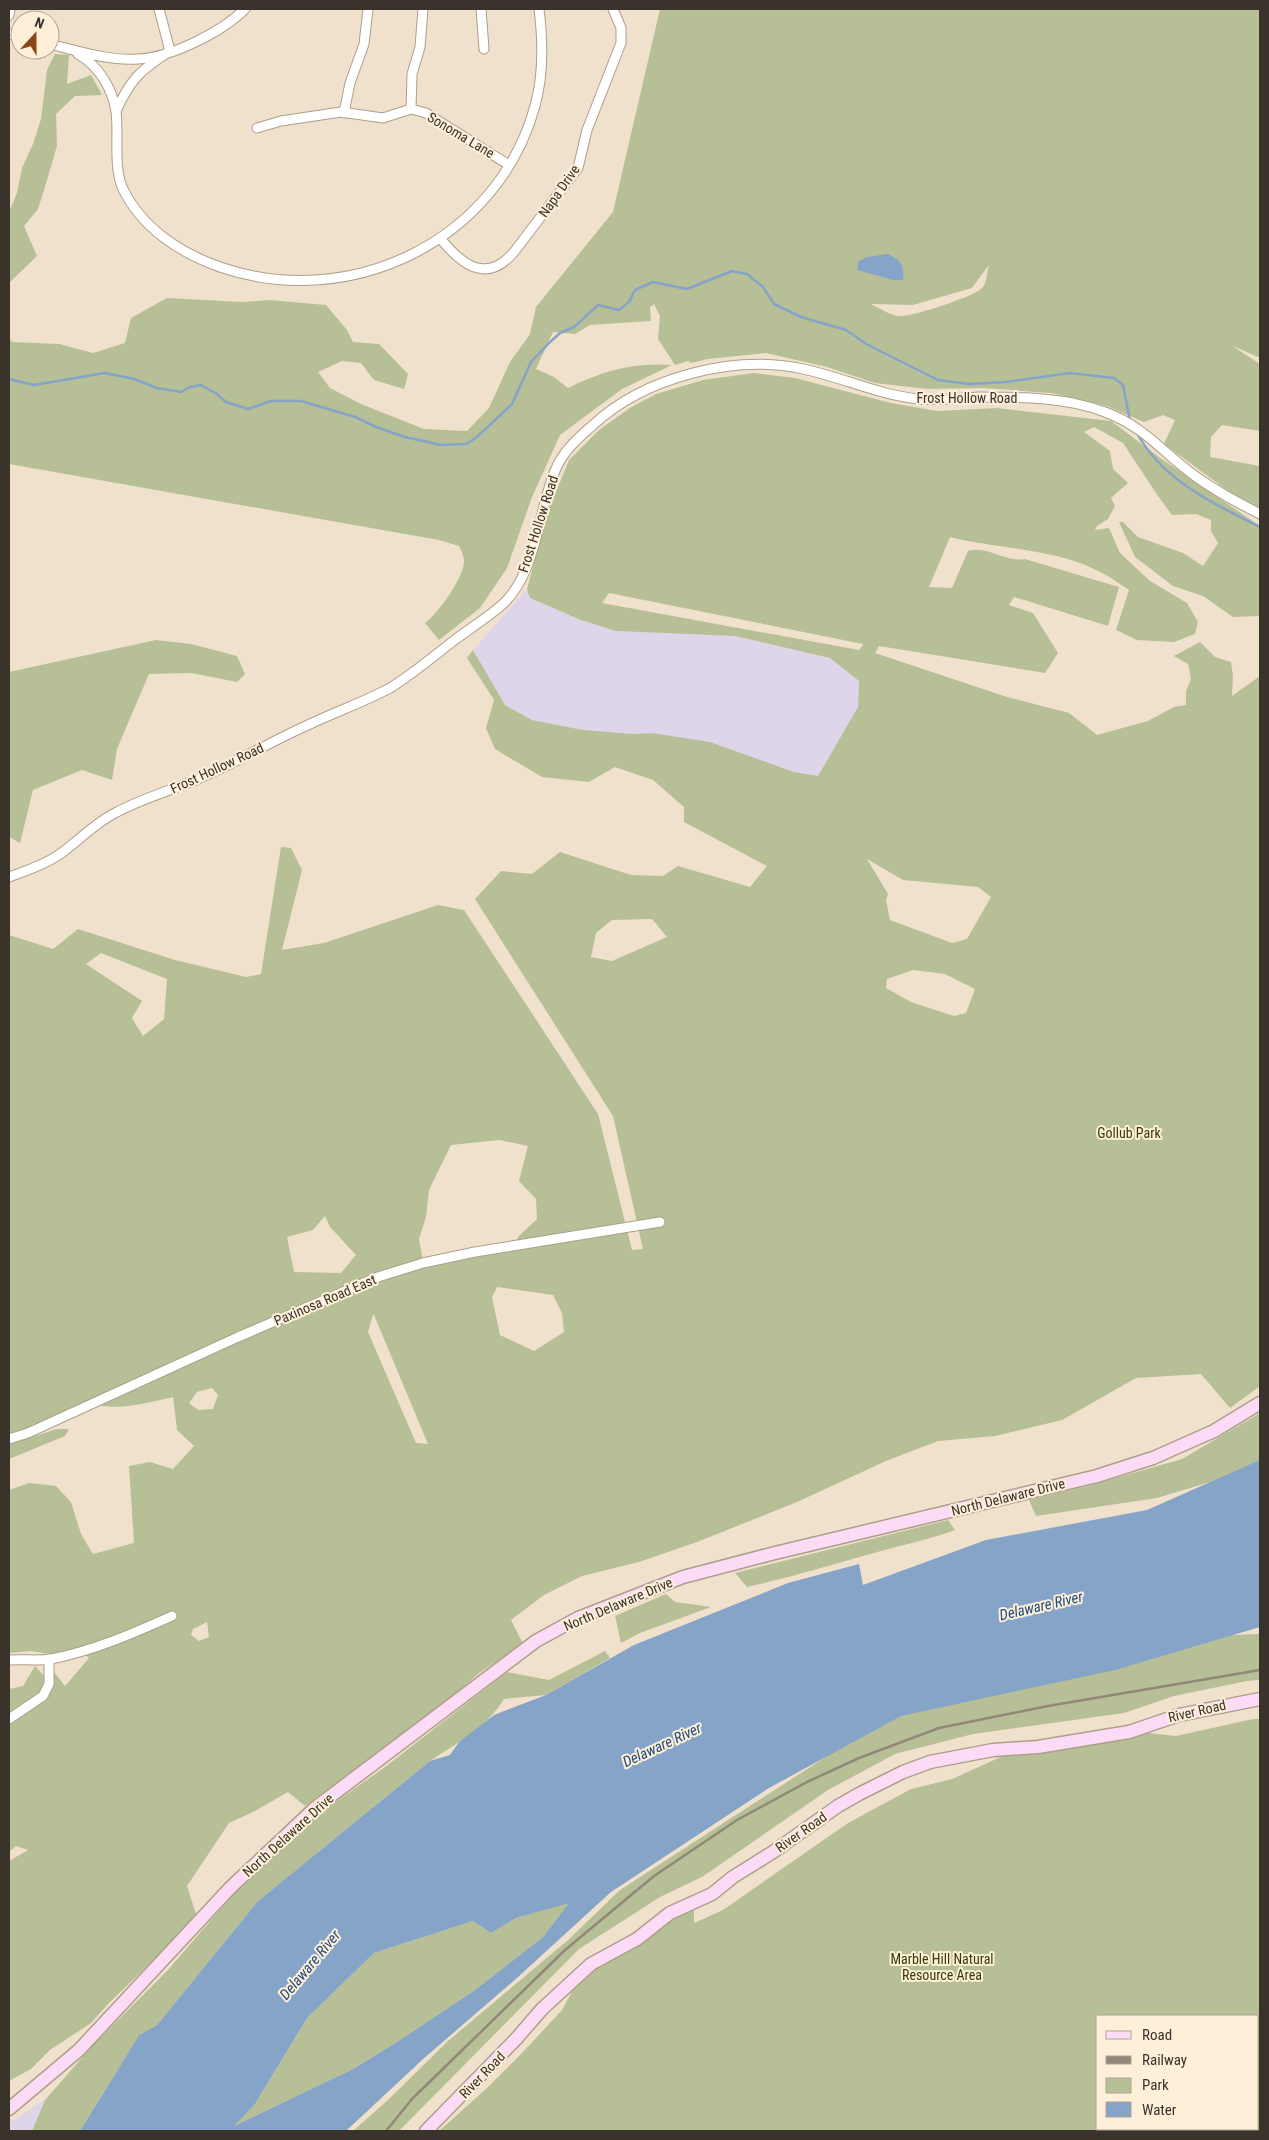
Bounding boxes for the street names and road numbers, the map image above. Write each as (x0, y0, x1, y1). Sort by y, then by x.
street label: Sonoma Lane (425, 109, 498, 161)
street label: Napa Drive (535, 161, 583, 220)
street label: Frost Hollow Road (916, 390, 1018, 406)
street label: Frost Hollow Road (515, 473, 561, 575)
street label: Frost Hollow Road (168, 739, 266, 797)
street label: Paxinosa Road East (272, 1271, 378, 1329)
street label: North Delaware Drive (950, 1475, 1067, 1519)
street label: North Delaware Drive (561, 1574, 675, 1634)
street label: River Road (1167, 1697, 1227, 1725)
street label: North Delaware Drive (239, 1790, 337, 1880)
street label: River Road (772, 1809, 830, 1855)
street label: River Road (456, 2048, 508, 2102)

